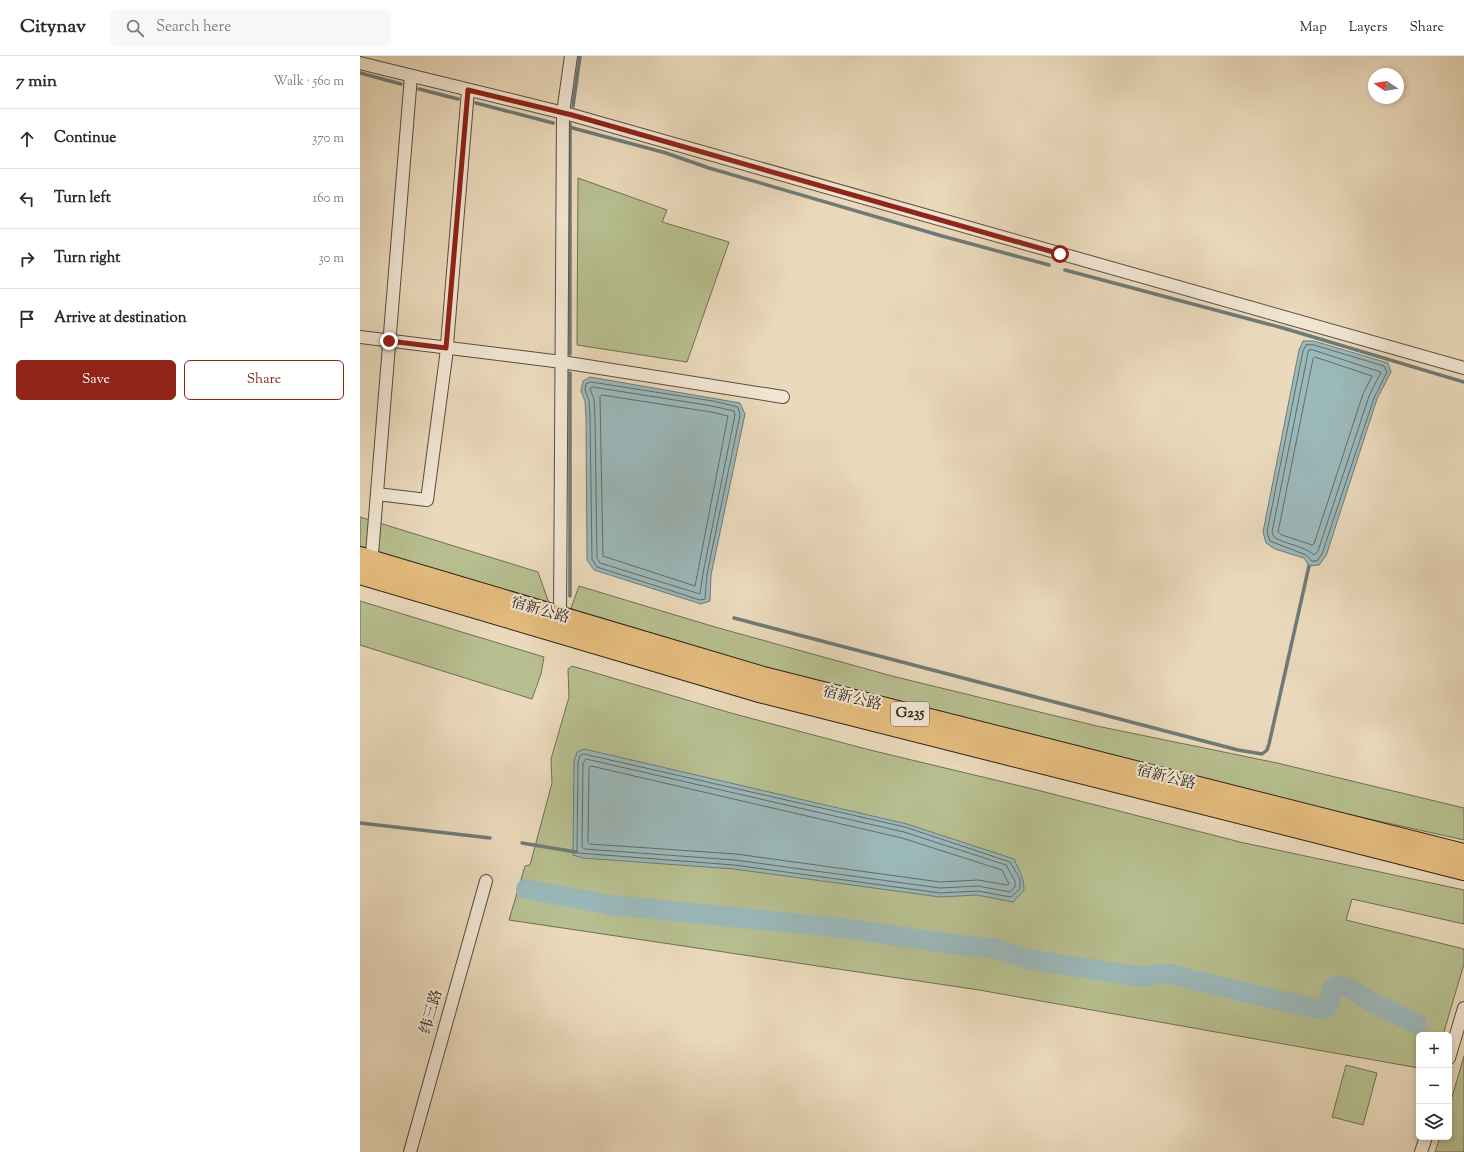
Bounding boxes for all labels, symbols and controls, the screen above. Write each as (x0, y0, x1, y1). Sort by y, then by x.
search box (110, 10, 390, 46)
text: Citynav (20, 14, 86, 41)
icon: search (124, 17, 146, 39)
text: Search here (156, 17, 231, 38)
text: Map (1300, 18, 1327, 38)
text: Layers (1349, 18, 1387, 38)
text: Share (1409, 18, 1444, 38)
north arrow (1368, 68, 1404, 104)
text: 7 min (16, 70, 57, 94)
text: Walk · 560 m (273, 73, 344, 91)
icon: ahead (16, 128, 38, 150)
text: Continue (54, 128, 116, 149)
text: 370 m (312, 130, 344, 148)
icon: left (16, 188, 38, 210)
text: Turn left (54, 188, 111, 209)
text: 160 m (313, 190, 344, 208)
route start (1051, 245, 1069, 263)
icon: right (16, 248, 38, 270)
text: Turn right (54, 248, 120, 269)
text: 30 m (318, 250, 344, 268)
icon: arrive (16, 308, 38, 330)
text: Arrive at destination (54, 308, 187, 329)
route end (380, 332, 398, 350)
button: Save (16, 360, 176, 400)
button: Share (184, 360, 344, 400)
street label: 宿新公路 (508, 593, 572, 629)
street label: 宿新公路 (820, 682, 884, 716)
road number: G235 (891, 702, 929, 726)
street label: 宿新公路 (1134, 761, 1198, 795)
street label: 纬三路 (416, 987, 448, 1037)
map controls (1416, 1032, 1452, 1140)
button: + (1416, 1032, 1452, 1068)
button: − (1416, 1068, 1452, 1104)
button: layers (1416, 1104, 1452, 1140)

